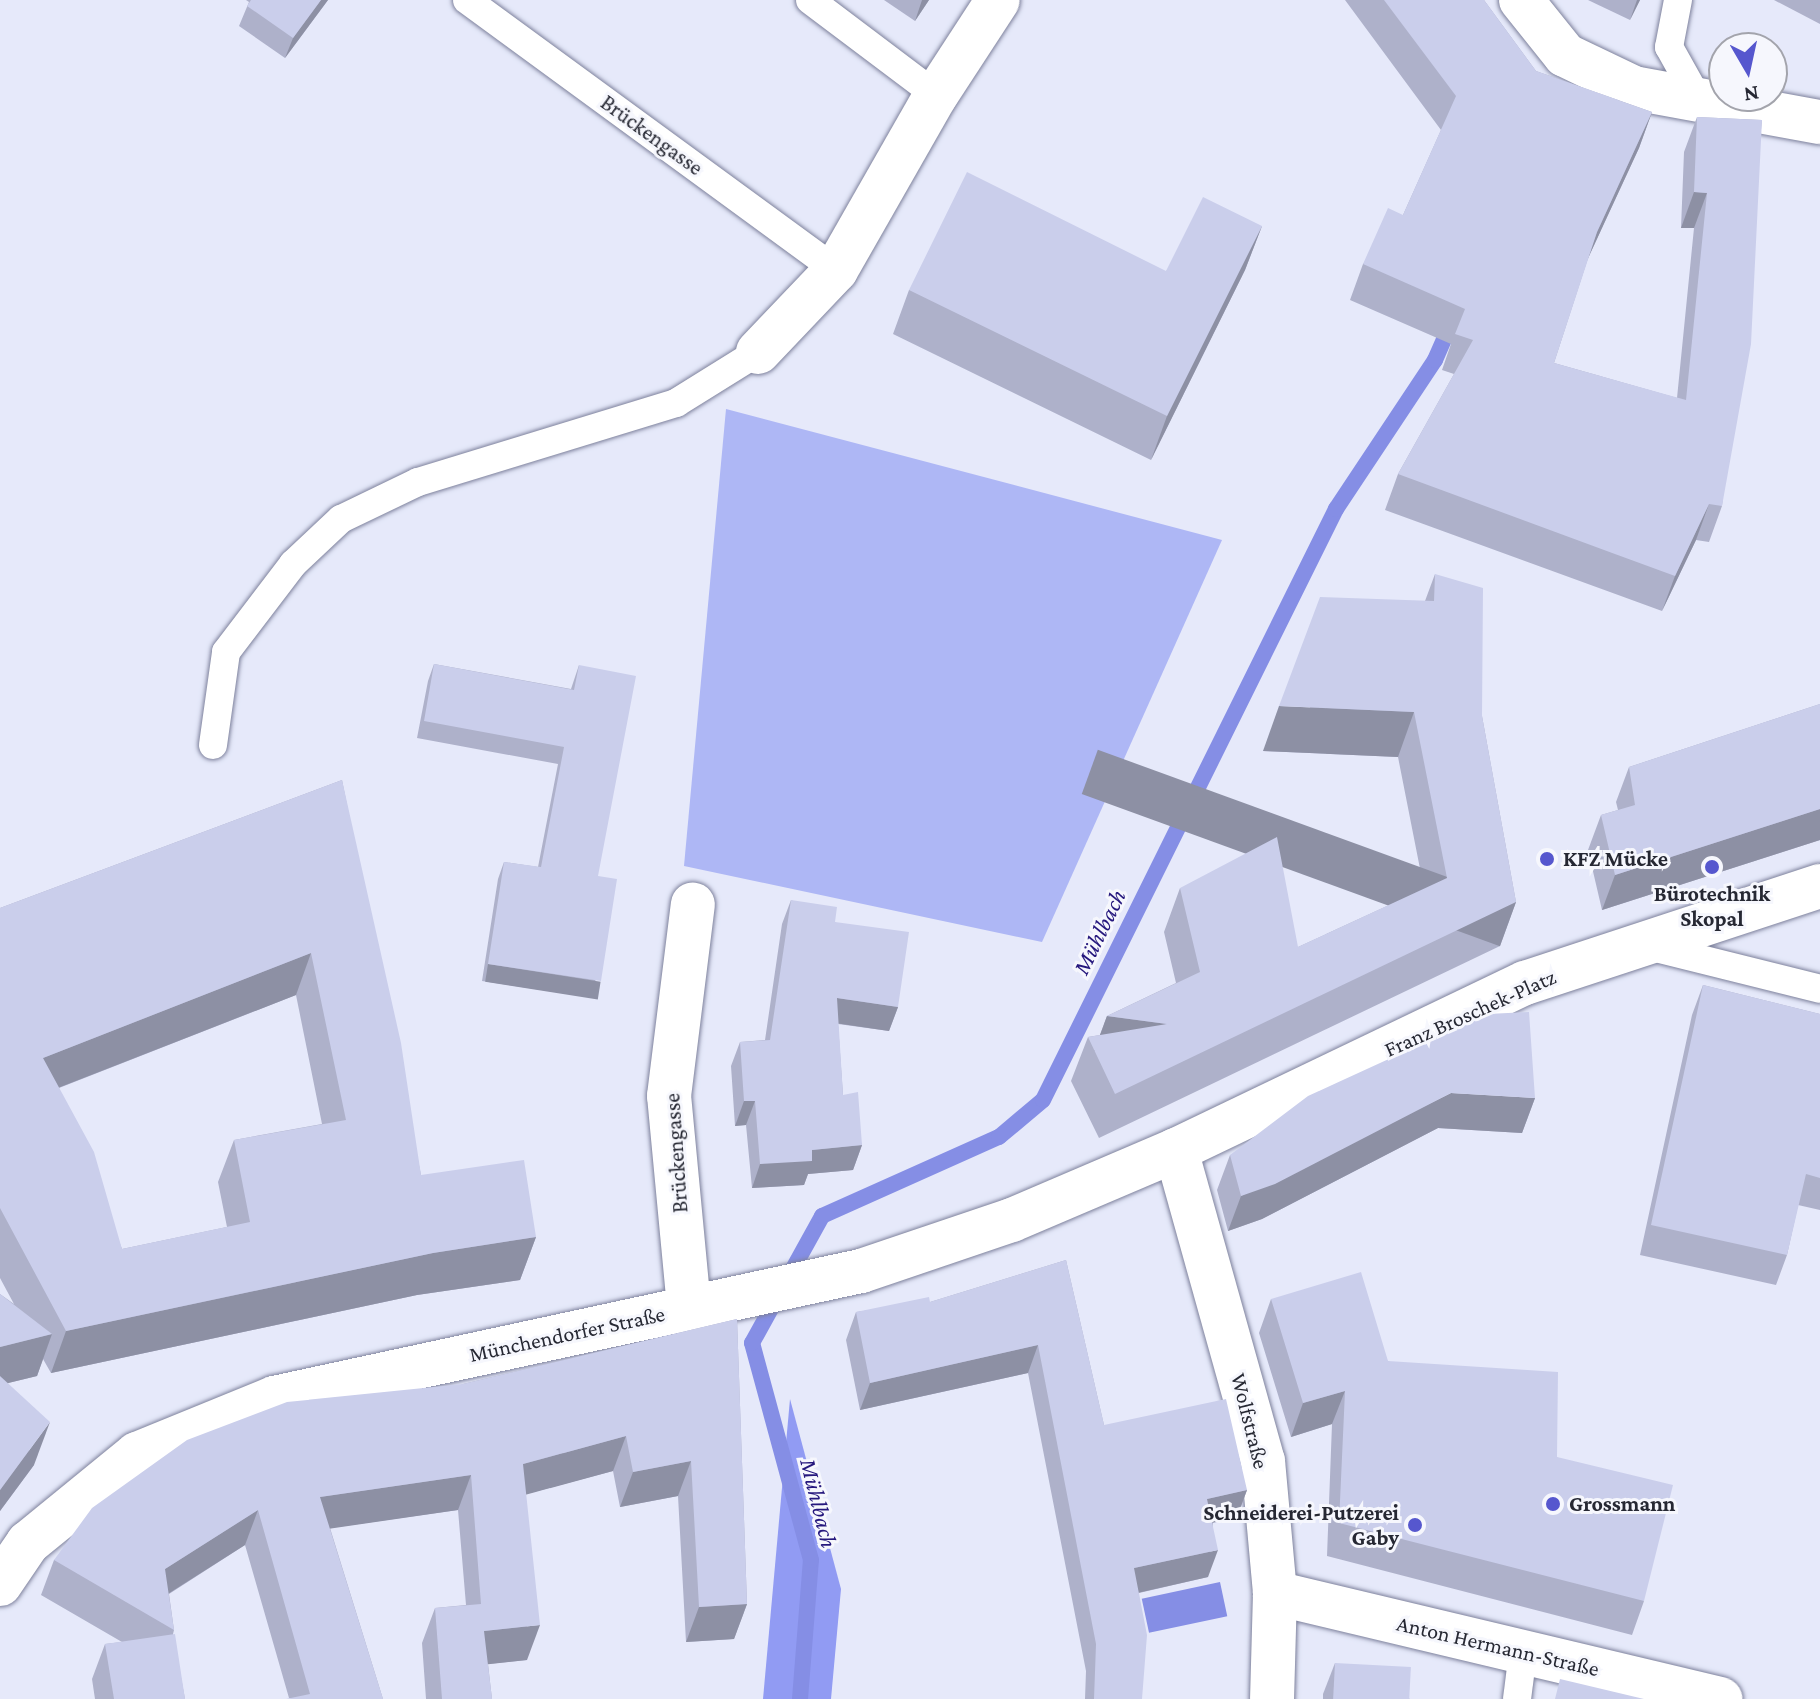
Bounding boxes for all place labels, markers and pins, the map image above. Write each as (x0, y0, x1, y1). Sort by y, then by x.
place label: KFZ Mücke (1563, 846, 1668, 872)
marker: KFZ Mücke (1538, 850, 1556, 868)
marker: Bürotechnik Skopal (1703, 858, 1721, 876)
place label: Bürotechnik Skopal (1654, 880, 1770, 932)
place label: Grossmann (1569, 1491, 1675, 1517)
marker: Grossmann (1544, 1495, 1562, 1513)
place label: Schneiderei-Putzerei Gaby (1203, 1499, 1399, 1550)
marker: Schneiderei-Putzerei Gaby (1406, 1516, 1424, 1534)

